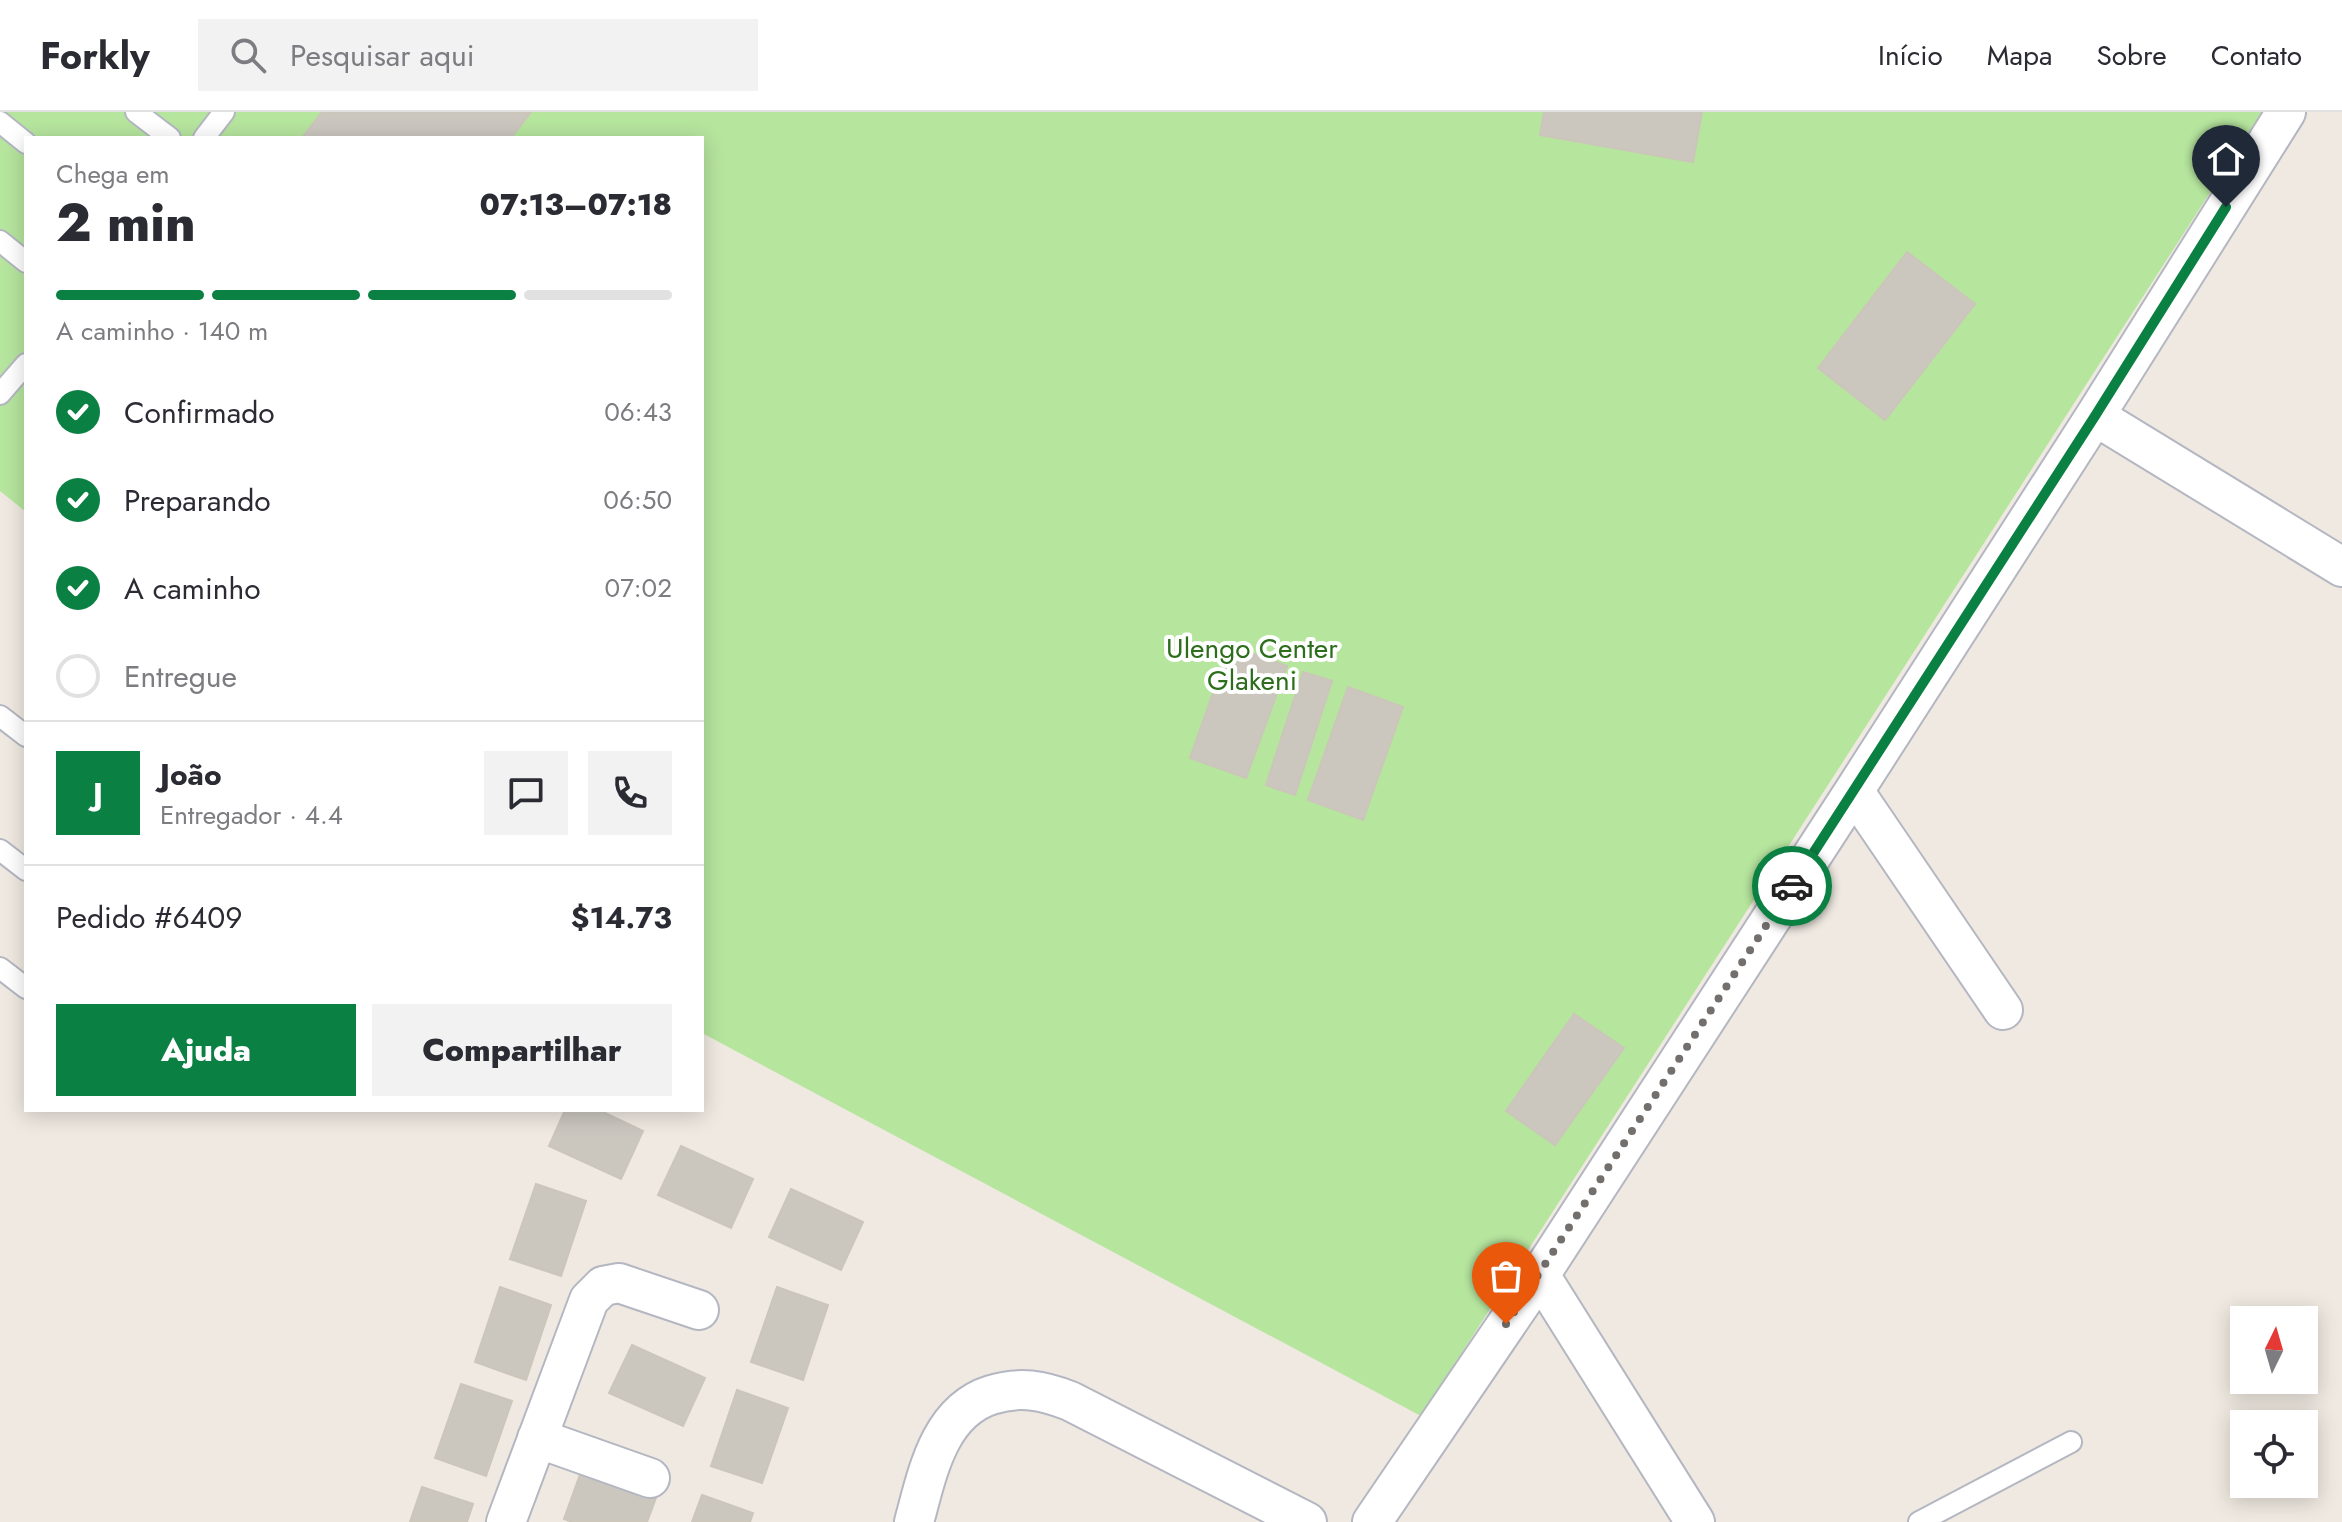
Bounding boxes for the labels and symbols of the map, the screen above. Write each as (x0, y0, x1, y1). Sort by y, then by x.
pin (2192, 125, 2260, 207)
park label: Ulengo Center Glakeni (1166, 628, 1338, 701)
courier (1752, 846, 1832, 926)
pin (1472, 1242, 1540, 1324)
north arrow (2230, 1306, 2318, 1394)

